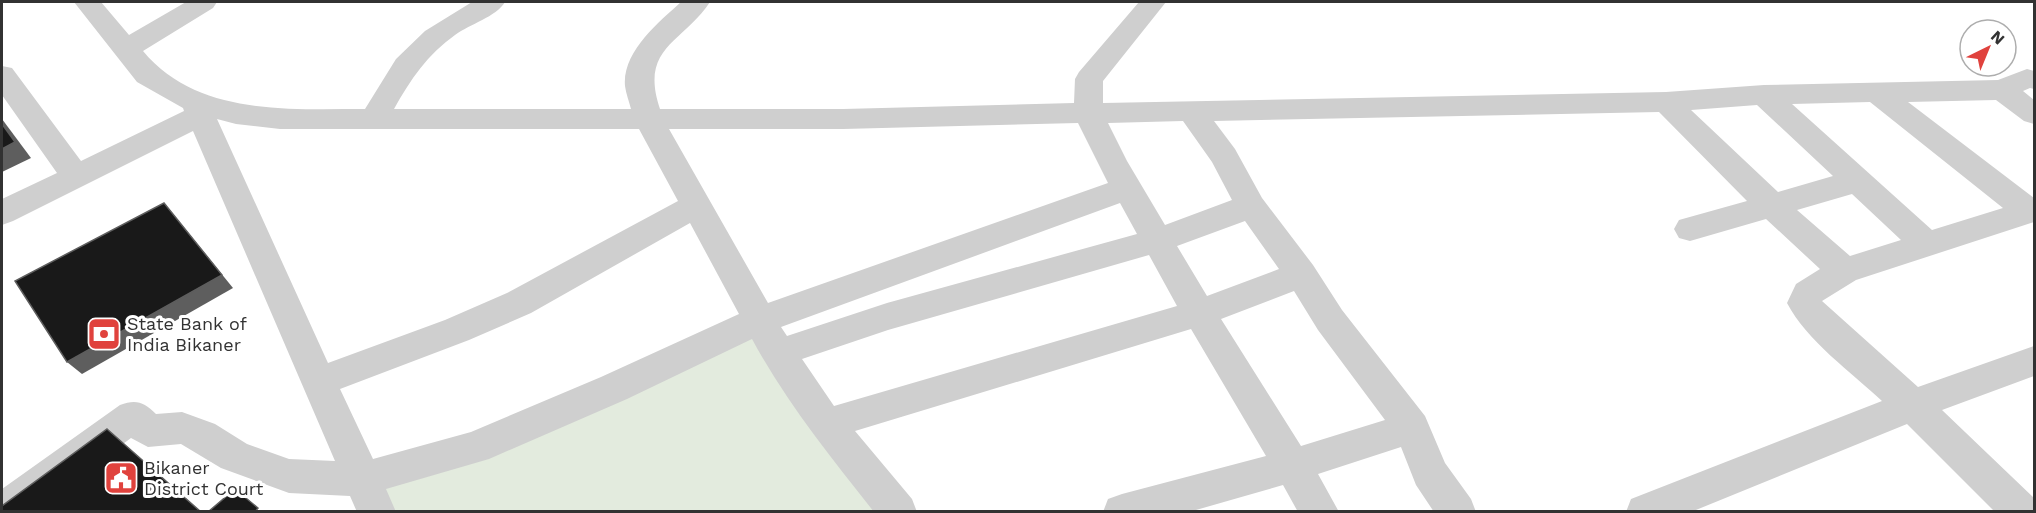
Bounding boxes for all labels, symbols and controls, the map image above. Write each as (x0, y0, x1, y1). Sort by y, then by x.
north arrow (1958, 18, 2018, 78)
text: N (1987, 26, 2009, 48)
place label: State Bank of India Bikaner (127, 313, 247, 355)
bank icon: State Bank of India Bikaner (86, 316, 122, 352)
place label: Bikaner District Court (144, 457, 264, 499)
public building icon: Bikaner District Court (103, 460, 139, 496)

